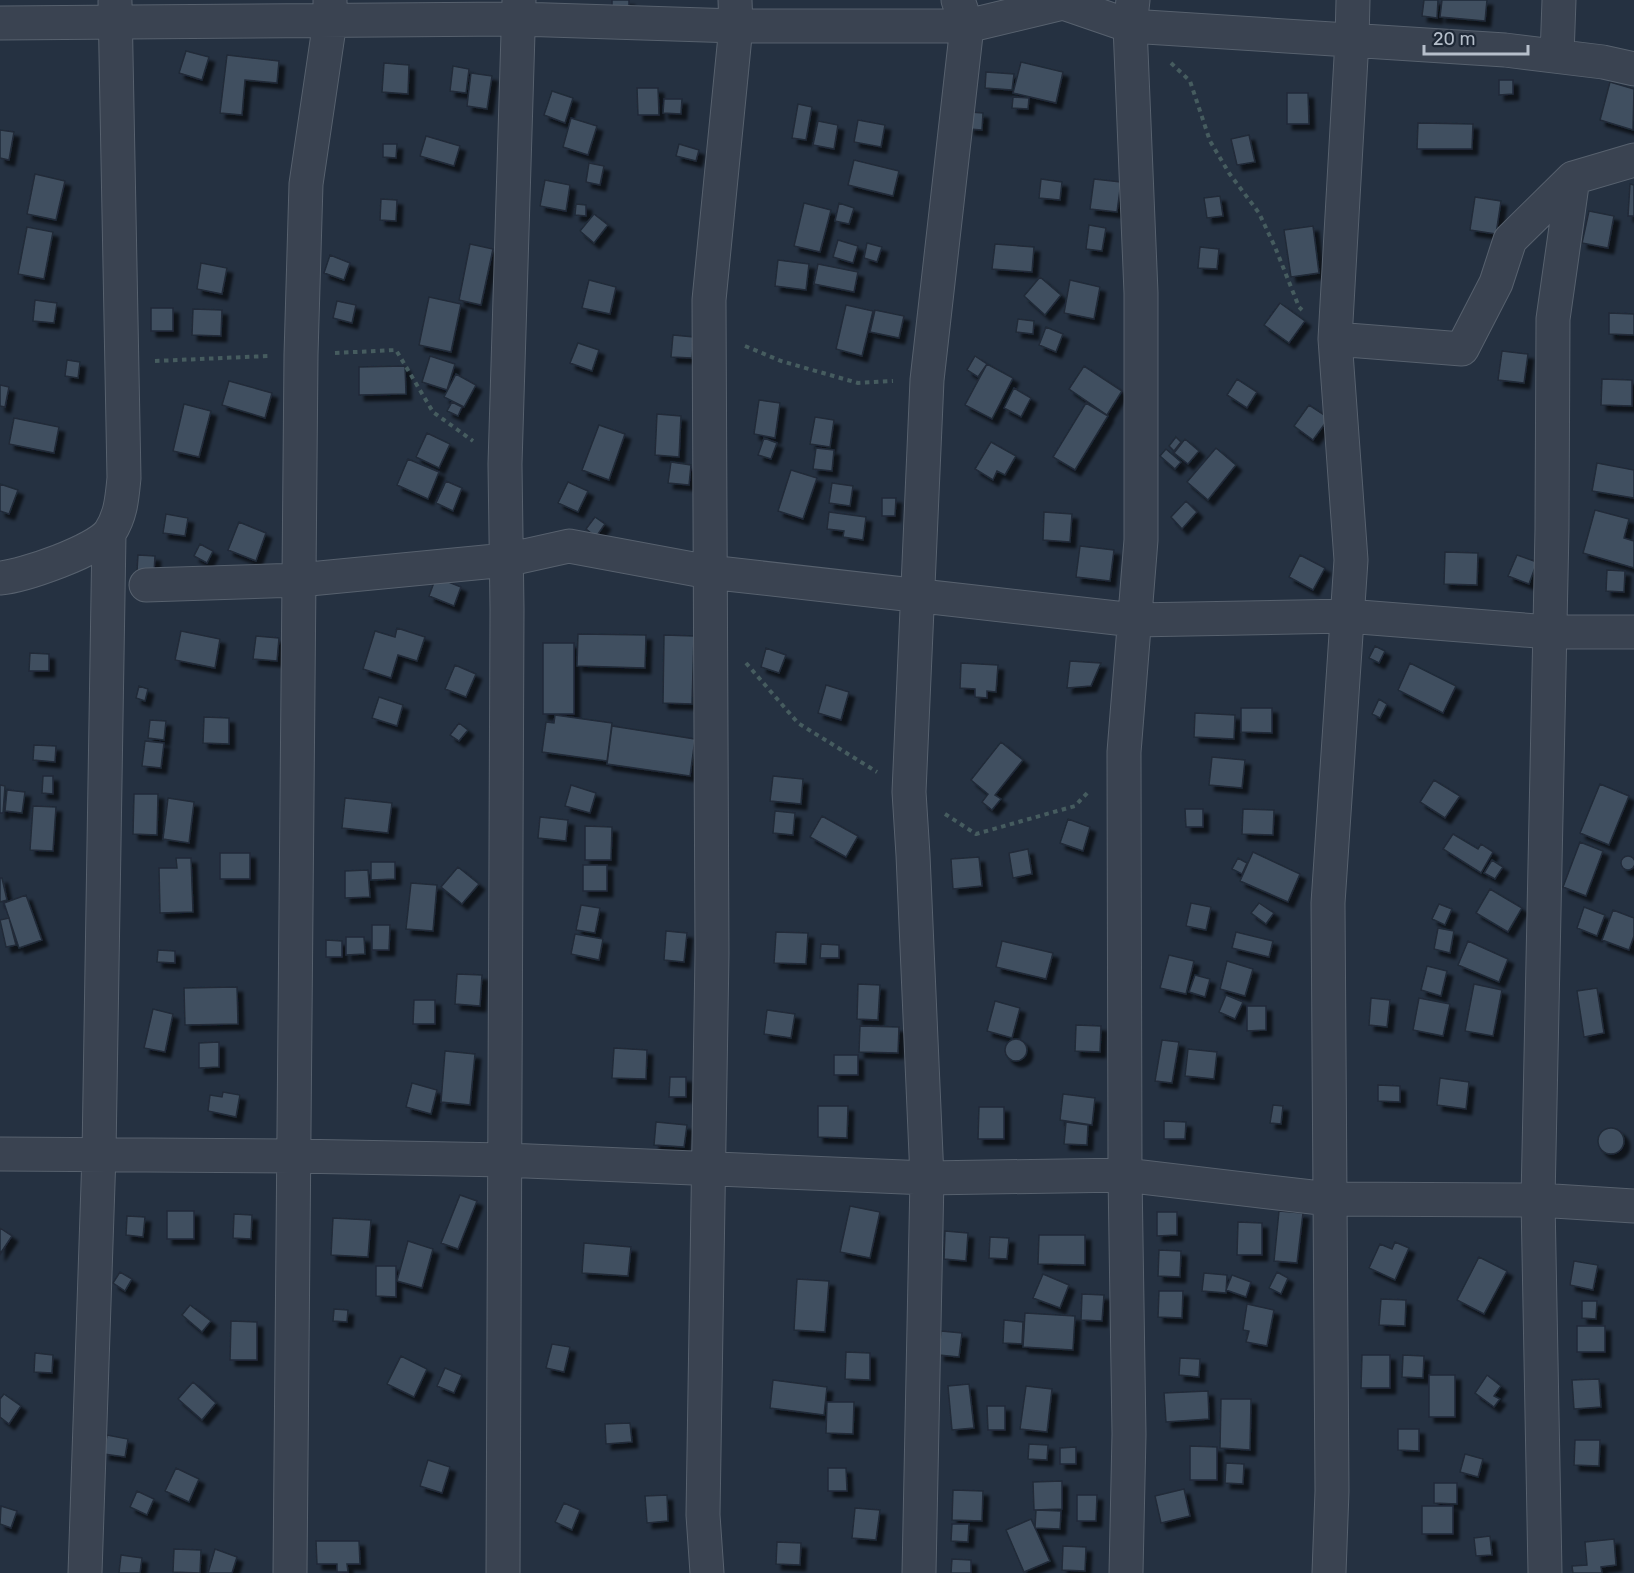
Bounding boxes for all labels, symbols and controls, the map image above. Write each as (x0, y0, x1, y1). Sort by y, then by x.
scale bar (1424, 18, 1528, 56)
text: 20 m (1433, 28, 1475, 50)

